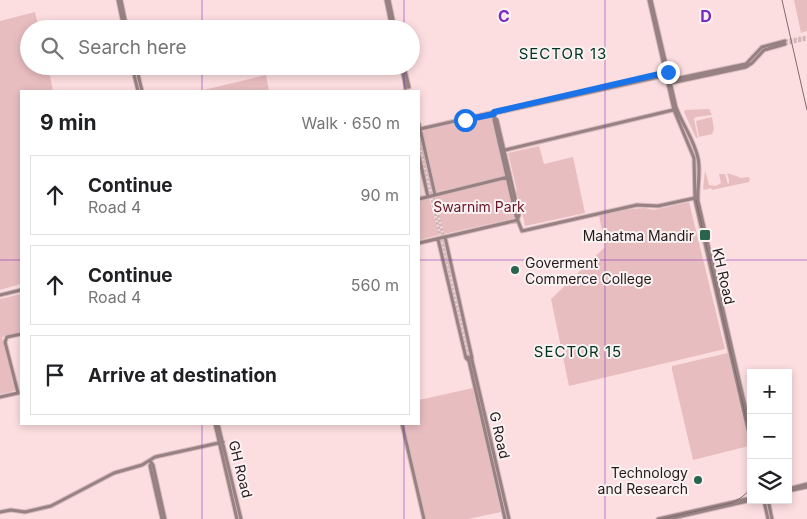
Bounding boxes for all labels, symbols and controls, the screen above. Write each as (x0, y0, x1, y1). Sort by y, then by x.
text: C (498, 6, 510, 26)
text: D (700, 6, 712, 26)
search box (20, 20, 420, 75)
icon: search (38, 34, 66, 62)
text: Search here (78, 36, 187, 59)
district label: SECTOR 13 (519, 44, 607, 63)
route end (657, 61, 680, 84)
route start (454, 109, 477, 132)
text: 9 min (40, 110, 97, 135)
text: Walk · 650 m (302, 113, 400, 133)
text: Continue (88, 174, 173, 197)
icon: ahead (41, 181, 69, 209)
text: 90 m (360, 185, 399, 205)
text: Road 4 (88, 197, 141, 217)
park label: Swarnim Park (433, 198, 525, 215)
place label: Mahatma Mandir (583, 227, 694, 244)
marker: Mahatma Mandir (698, 228, 712, 242)
street label: KH Road (709, 246, 739, 306)
place label: Goverment Commerce College (525, 254, 652, 287)
text: Continue (88, 264, 173, 287)
marker: Goverment Commerce College (509, 264, 521, 276)
icon: ahead (41, 271, 69, 299)
text: 560 m (351, 275, 399, 295)
text: Road 4 (88, 287, 141, 307)
district label: SECTOR 15 (534, 342, 622, 361)
icon: arrive (41, 361, 69, 389)
text: Arrive at destination (88, 364, 277, 387)
map controls (747, 369, 792, 504)
button: + (747, 369, 792, 414)
street label: G Road (486, 410, 514, 460)
button: − (747, 414, 792, 459)
street label: GH Road (226, 439, 256, 499)
button: layers (747, 459, 792, 504)
place label: Technology and Research (598, 464, 688, 497)
marker: Technology and Research (692, 474, 704, 486)

